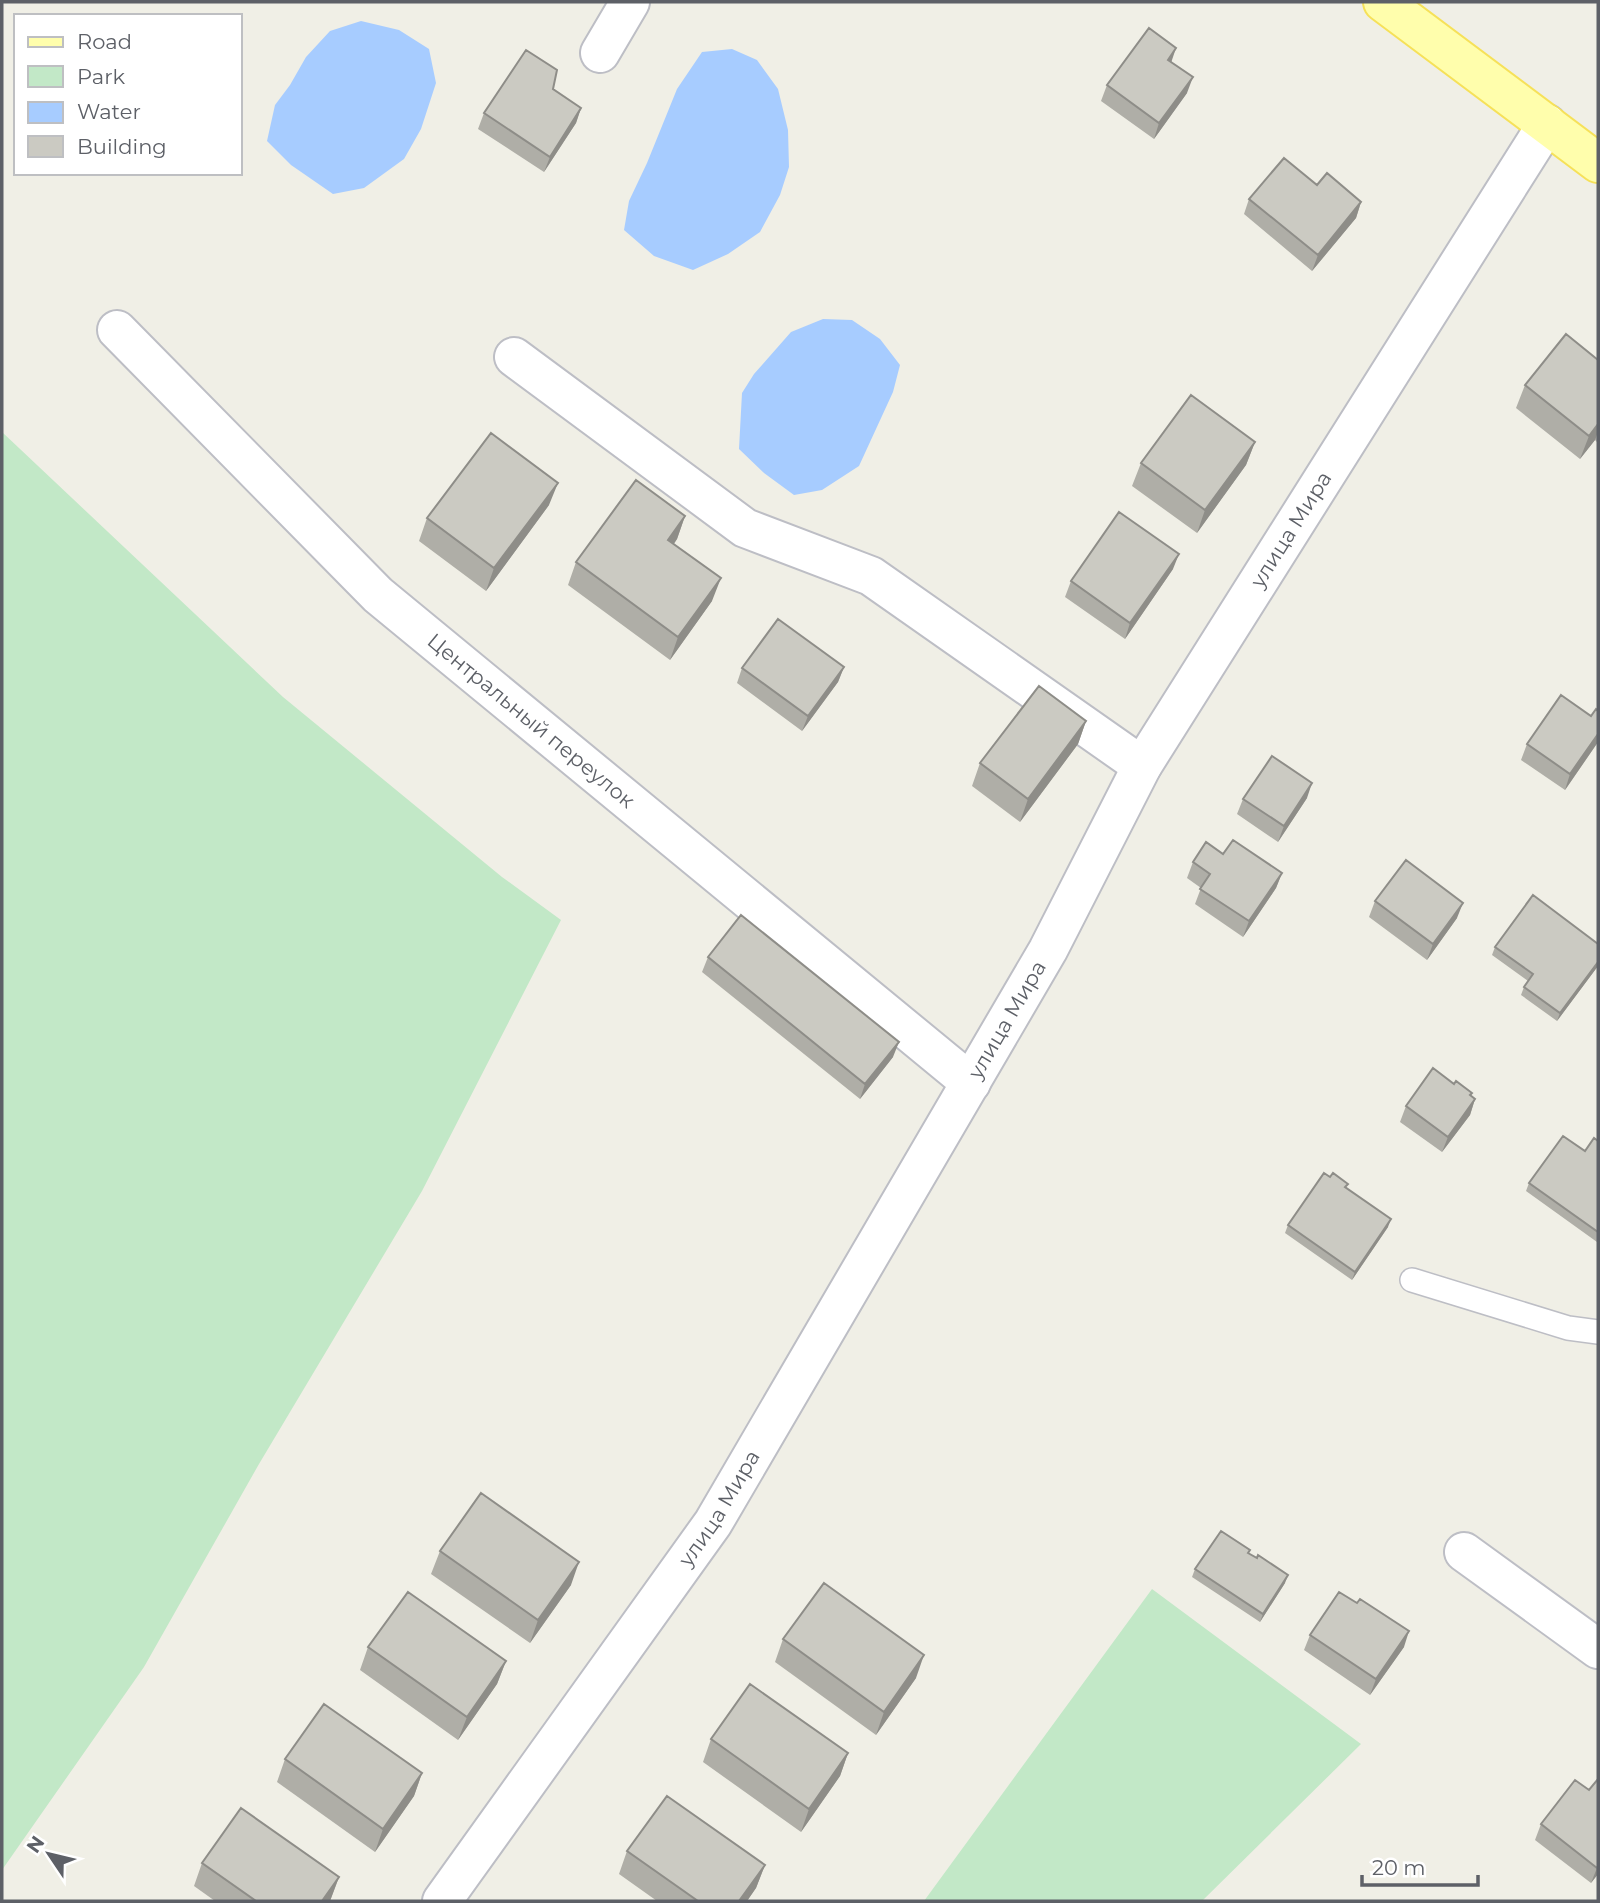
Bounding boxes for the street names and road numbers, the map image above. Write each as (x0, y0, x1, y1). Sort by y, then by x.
street label: улица Мира (1244, 467, 1337, 593)
street label: Центральный переулок (423, 628, 640, 813)
street label: улица Мира (962, 956, 1051, 1084)
street label: улица Мира (673, 1446, 765, 1572)

